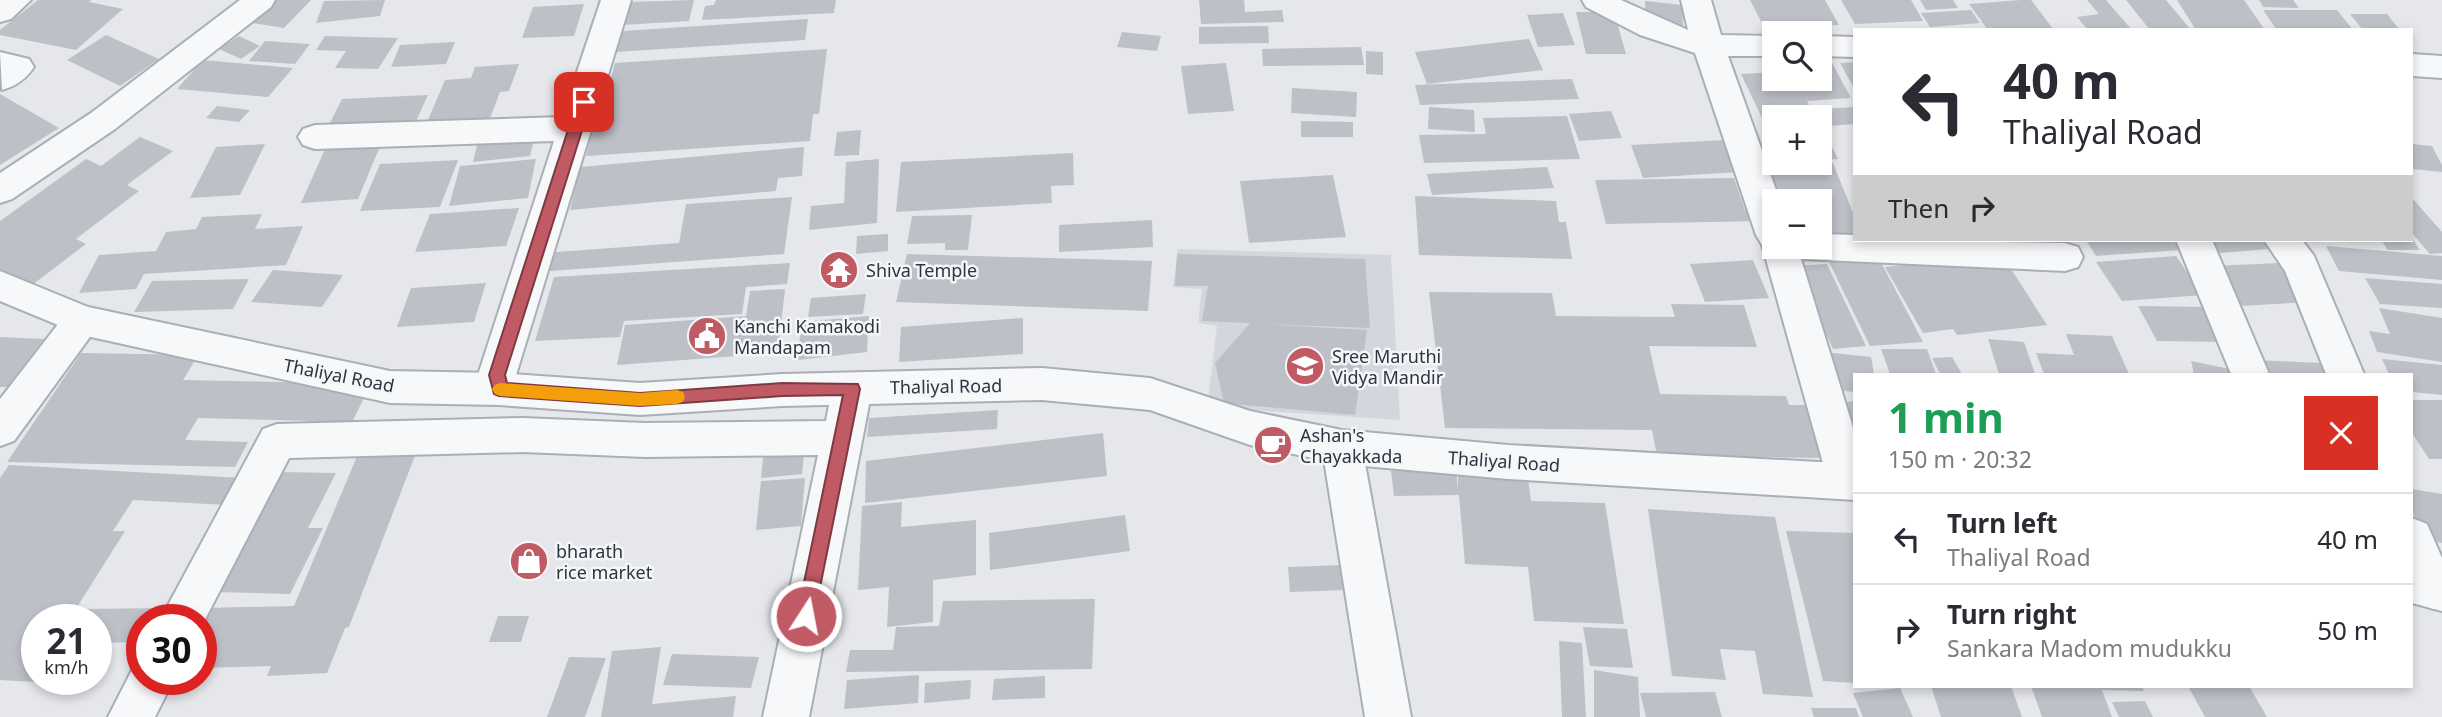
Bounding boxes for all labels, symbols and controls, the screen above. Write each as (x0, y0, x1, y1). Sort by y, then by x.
map controls (1762, 21, 1832, 259)
button: search (1762, 21, 1832, 91)
text: 40 m (2003, 47, 2120, 113)
icon: left (1888, 56, 1979, 147)
pin (554, 72, 614, 132)
icon: arrive (565, 83, 603, 121)
button: + (1762, 105, 1832, 175)
text: Thaliyal Road (2003, 110, 2203, 153)
button: − (1762, 189, 1832, 259)
icon: right (1963, 189, 2001, 227)
text: Then (1888, 190, 1949, 226)
temple icon: Shiva Temple (818, 249, 860, 291)
place label: Shiva Temple (866, 258, 977, 282)
place label: Kanchi Kamakodi Mandapam (734, 314, 880, 359)
public building icon: Kanchi Kamakodi Mandapam (686, 315, 728, 357)
place label: Sree Maruthi Vidya Mandir (1332, 344, 1444, 389)
school or university icon: Sree Maruthi Vidya Mandir (1284, 345, 1326, 387)
street label: Thaliyal Road (282, 352, 396, 398)
street label: Thaliyal Road (890, 373, 1002, 399)
text: 1 min (1888, 388, 2004, 445)
button: close (2304, 396, 2378, 470)
place label: Ashan's Chayakkada (1300, 423, 1402, 468)
cafe icon: Ashan's Chayakkada (1252, 424, 1294, 466)
text: 150 m · 20:32 (1888, 443, 2032, 475)
street label: Thaliyal Road (1447, 445, 1561, 477)
text: Turn left (1947, 505, 2058, 541)
icon: left (1888, 520, 1926, 558)
text: 40 m (2317, 521, 2378, 557)
place label: bharath rice market (556, 539, 653, 584)
shop icon: bharath rice market (508, 540, 550, 582)
text: Thaliyal Road (1947, 541, 2091, 573)
position arrow (769, 579, 843, 653)
text: Turn right (1947, 596, 2077, 632)
speed limit sign: 30 (126, 604, 217, 695)
icon: right (1888, 611, 1926, 649)
text: 50 m (2317, 612, 2378, 648)
text: 21 (46, 617, 87, 664)
text: Sankara Madom mudukku (1947, 632, 2232, 664)
text: km/h (44, 655, 89, 679)

